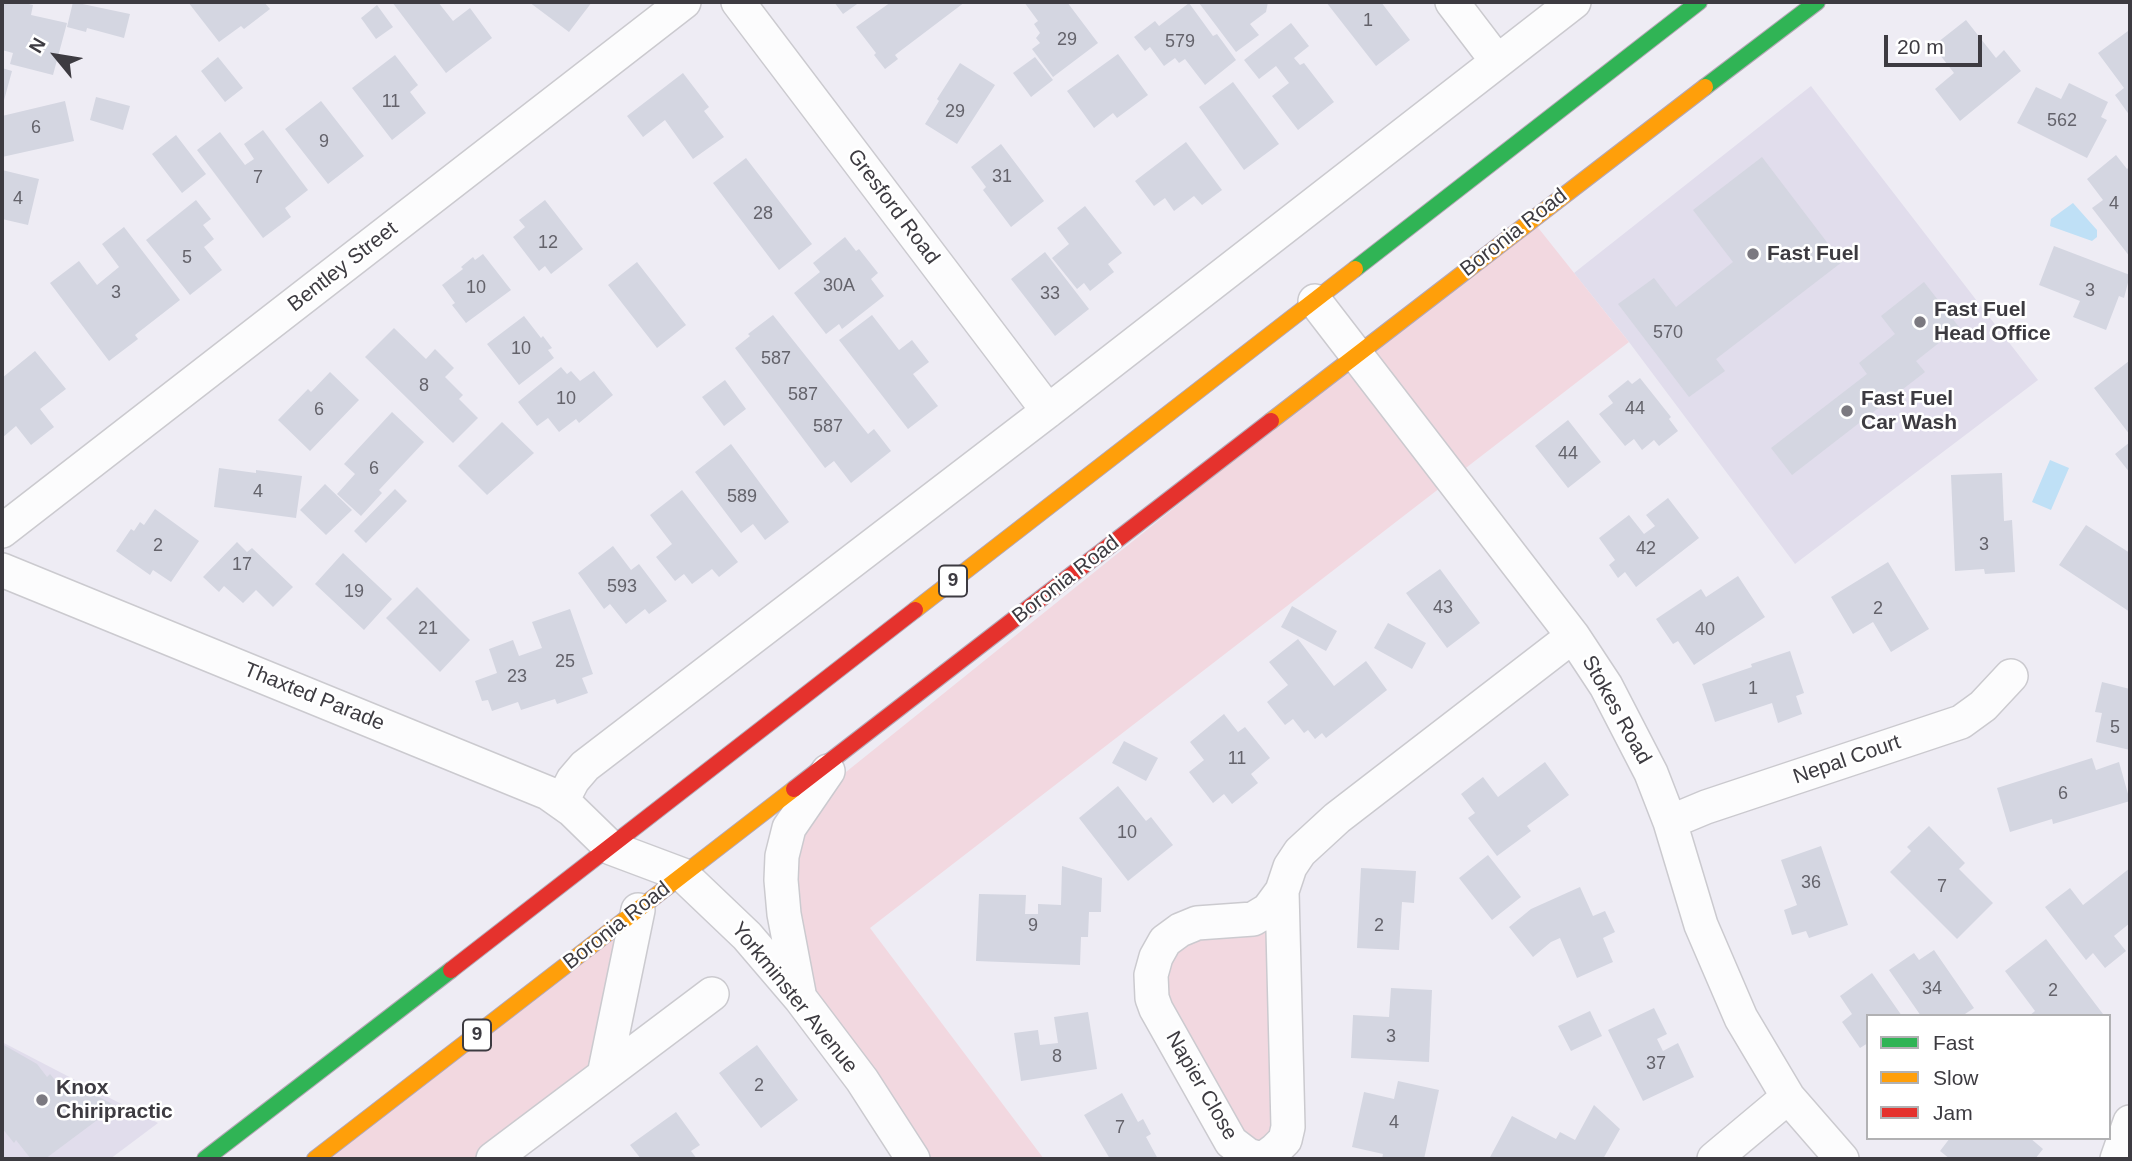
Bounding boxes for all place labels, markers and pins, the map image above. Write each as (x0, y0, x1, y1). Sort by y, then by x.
place label: Fast Fuel (1767, 241, 1859, 267)
marker: Fast Fuel (1745, 246, 1761, 262)
place label: Fast Fuel Head Office (1934, 297, 2051, 347)
marker: Fast Fuel Head Office (1912, 314, 1928, 330)
place label: Fast Fuel Car Wash (1861, 386, 1957, 436)
marker: Fast Fuel Car Wash (1839, 403, 1855, 419)
place label: Knox Chiripractic (56, 1075, 173, 1125)
marker: Knox Chiripractic (34, 1092, 50, 1108)

